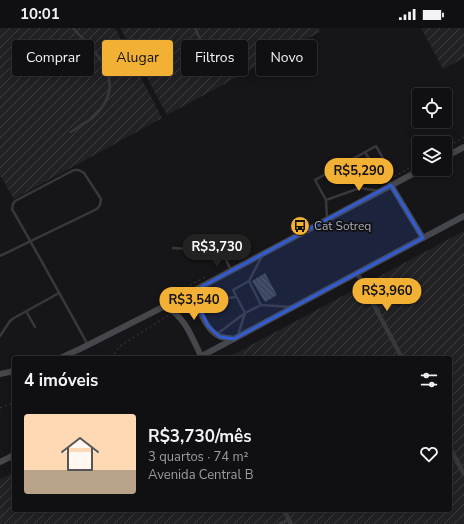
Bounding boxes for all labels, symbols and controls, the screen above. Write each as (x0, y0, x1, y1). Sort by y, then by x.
text: 10:01 (20, 4, 60, 24)
chip: Comprar (12, 40, 94, 76)
chip: Alugar (102, 40, 173, 76)
chip: Filtros (181, 40, 248, 76)
chip: Novo (256, 40, 317, 76)
map controls (412, 88, 452, 176)
button: locate (412, 88, 452, 128)
button: layers (412, 136, 452, 176)
pin: R$5,290 (322, 158, 396, 192)
text: R$5,290 (333, 162, 385, 180)
bus stop icon: Cat Sotreq (289, 215, 311, 237)
place label: Cat Sotreq (314, 218, 371, 234)
pin: R$3,730 (180, 234, 254, 268)
text: R$3,730 (191, 238, 243, 256)
pin: R$3,960 (350, 278, 424, 312)
text: R$3,960 (361, 282, 413, 300)
pin: R$3,540 (157, 287, 231, 321)
text: R$3,540 (168, 291, 220, 309)
text: 4 imóveis (24, 369, 98, 392)
icon: filters (418, 369, 440, 391)
text: R$3,730/mês (148, 425, 252, 448)
icon: home (56, 430, 104, 478)
icon: heart (418, 443, 440, 465)
text: 3 quartos · 74 m² (148, 448, 249, 466)
text: Avenida Central B (148, 466, 253, 484)

